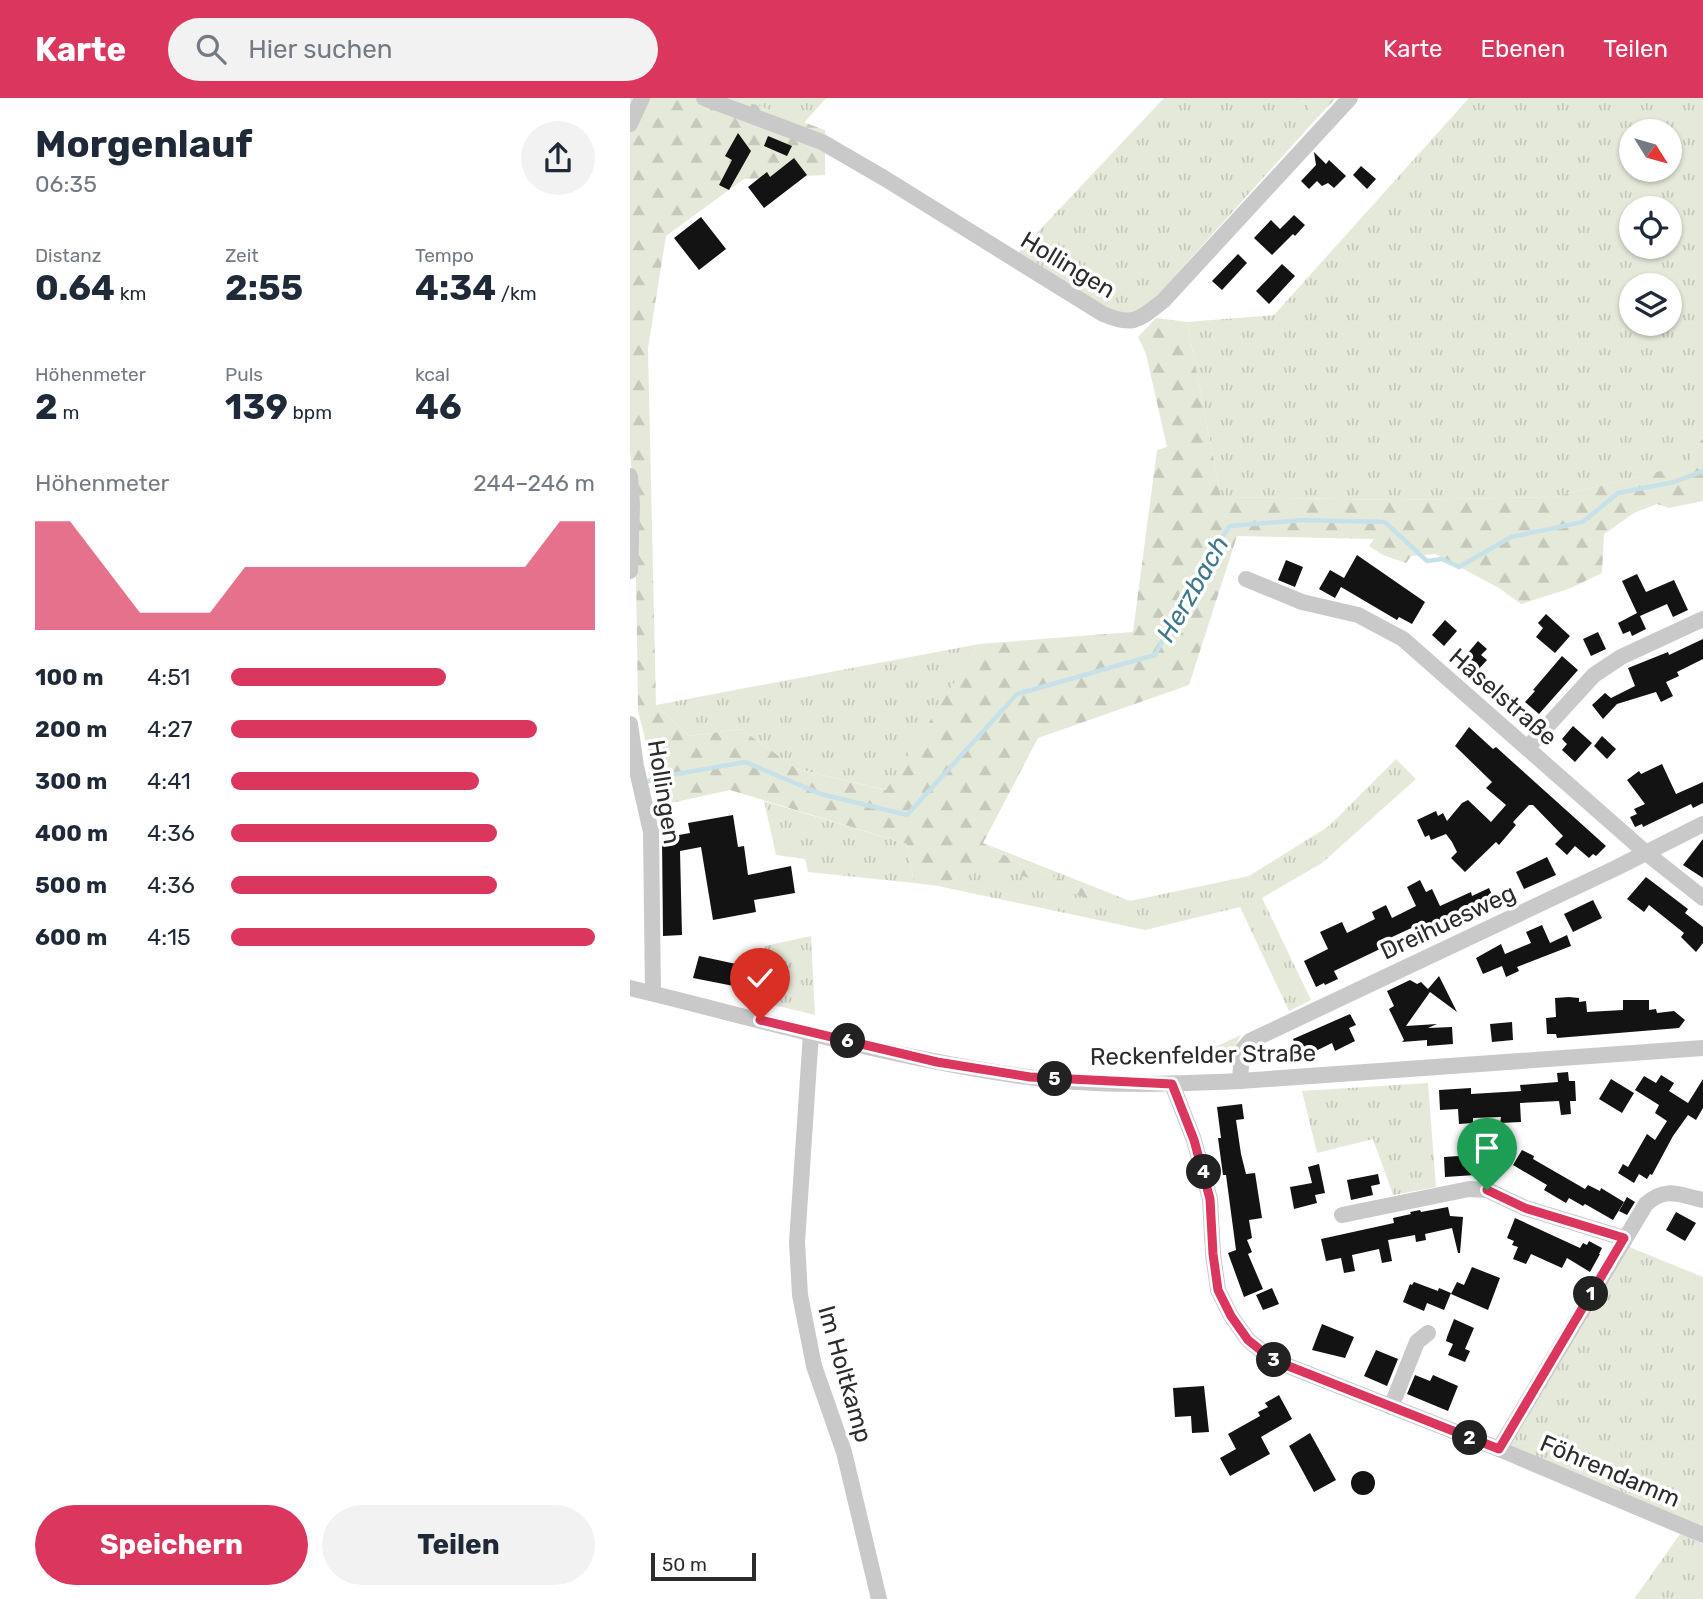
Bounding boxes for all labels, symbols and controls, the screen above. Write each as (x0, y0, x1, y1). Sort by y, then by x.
search box (168, 18, 658, 81)
text: Karte (35, 30, 126, 69)
icon: search (192, 30, 230, 68)
text: Hier suchen (248, 34, 393, 65)
text: Karte (1383, 35, 1443, 63)
text: Ebenen (1481, 35, 1565, 63)
text: Teilen (1603, 35, 1668, 63)
north arrow (1619, 119, 1682, 182)
map controls (1619, 119, 1682, 336)
text: Morgenlauf (35, 121, 252, 167)
button: share (521, 121, 595, 195)
text: 06:35 (35, 170, 97, 198)
button: locate (1619, 196, 1682, 259)
street label: Hollingen (1016, 226, 1120, 304)
text: Distanz (35, 244, 101, 267)
text: Zeit (225, 244, 259, 267)
text: Tempo (415, 244, 474, 267)
text: 0.64 (35, 267, 115, 309)
text: 2:55 (225, 267, 303, 309)
text: 4:34 (415, 267, 496, 309)
button: layers (1619, 273, 1682, 336)
text: km (115, 282, 146, 305)
text: /km (496, 282, 537, 305)
text: Höhenmeter (35, 363, 146, 386)
text: Puls (225, 363, 263, 386)
text: kcal (415, 363, 450, 386)
text: 2 (35, 386, 58, 428)
text: 139 (225, 386, 288, 428)
text: 46 (415, 386, 462, 428)
text: m (58, 401, 79, 424)
text: bpm (288, 401, 332, 424)
text: Höhenmeter (35, 469, 169, 497)
text: 244–246 m (473, 469, 595, 497)
water label: Herzbach (1150, 531, 1236, 647)
street label: Haselstraße (1444, 643, 1562, 751)
text: 100 m (35, 663, 104, 691)
text: 4:51 (147, 663, 190, 691)
text: 200 m (35, 715, 107, 743)
text: 4:27 (147, 715, 192, 743)
street label: Hollingen (642, 738, 686, 846)
text: 300 m (35, 767, 107, 795)
text: 4:41 (147, 767, 191, 795)
text: 400 m (35, 819, 108, 847)
text: 4:36 (147, 819, 195, 847)
text: 500 m (35, 871, 107, 899)
text: 4:36 (147, 871, 195, 899)
street label: Dreihuesweg (1376, 879, 1520, 965)
text: 600 m (35, 923, 107, 951)
text: 4:15 (147, 923, 191, 951)
pin (730, 948, 790, 1020)
icon: check (741, 959, 779, 997)
pin: 6 (830, 1024, 865, 1058)
text: 6 (841, 1029, 854, 1052)
street label: Reckenfelder Straße (1090, 1039, 1316, 1071)
pin: 5 (1038, 1062, 1072, 1096)
text: 5 (1048, 1067, 1061, 1090)
pin (1457, 1118, 1517, 1190)
icon: arrive (1468, 1129, 1506, 1167)
pin: 4 (1186, 1154, 1222, 1190)
text: 4 (1197, 1160, 1210, 1183)
pin: 1 (1574, 1276, 1608, 1312)
text: 1 (1586, 1282, 1595, 1305)
street label: Im Holtkamp (812, 1302, 878, 1446)
pin: 3 (1256, 1342, 1292, 1378)
text: 3 (1267, 1348, 1280, 1371)
pin: 2 (1452, 1420, 1488, 1456)
text: 2 (1463, 1426, 1476, 1449)
street label: Föhrendamm (1536, 1429, 1684, 1513)
button: Speichern (35, 1505, 308, 1585)
button: Teilen (322, 1505, 595, 1585)
scale bar (651, 1550, 756, 1582)
text: 50 m (662, 1553, 707, 1576)

